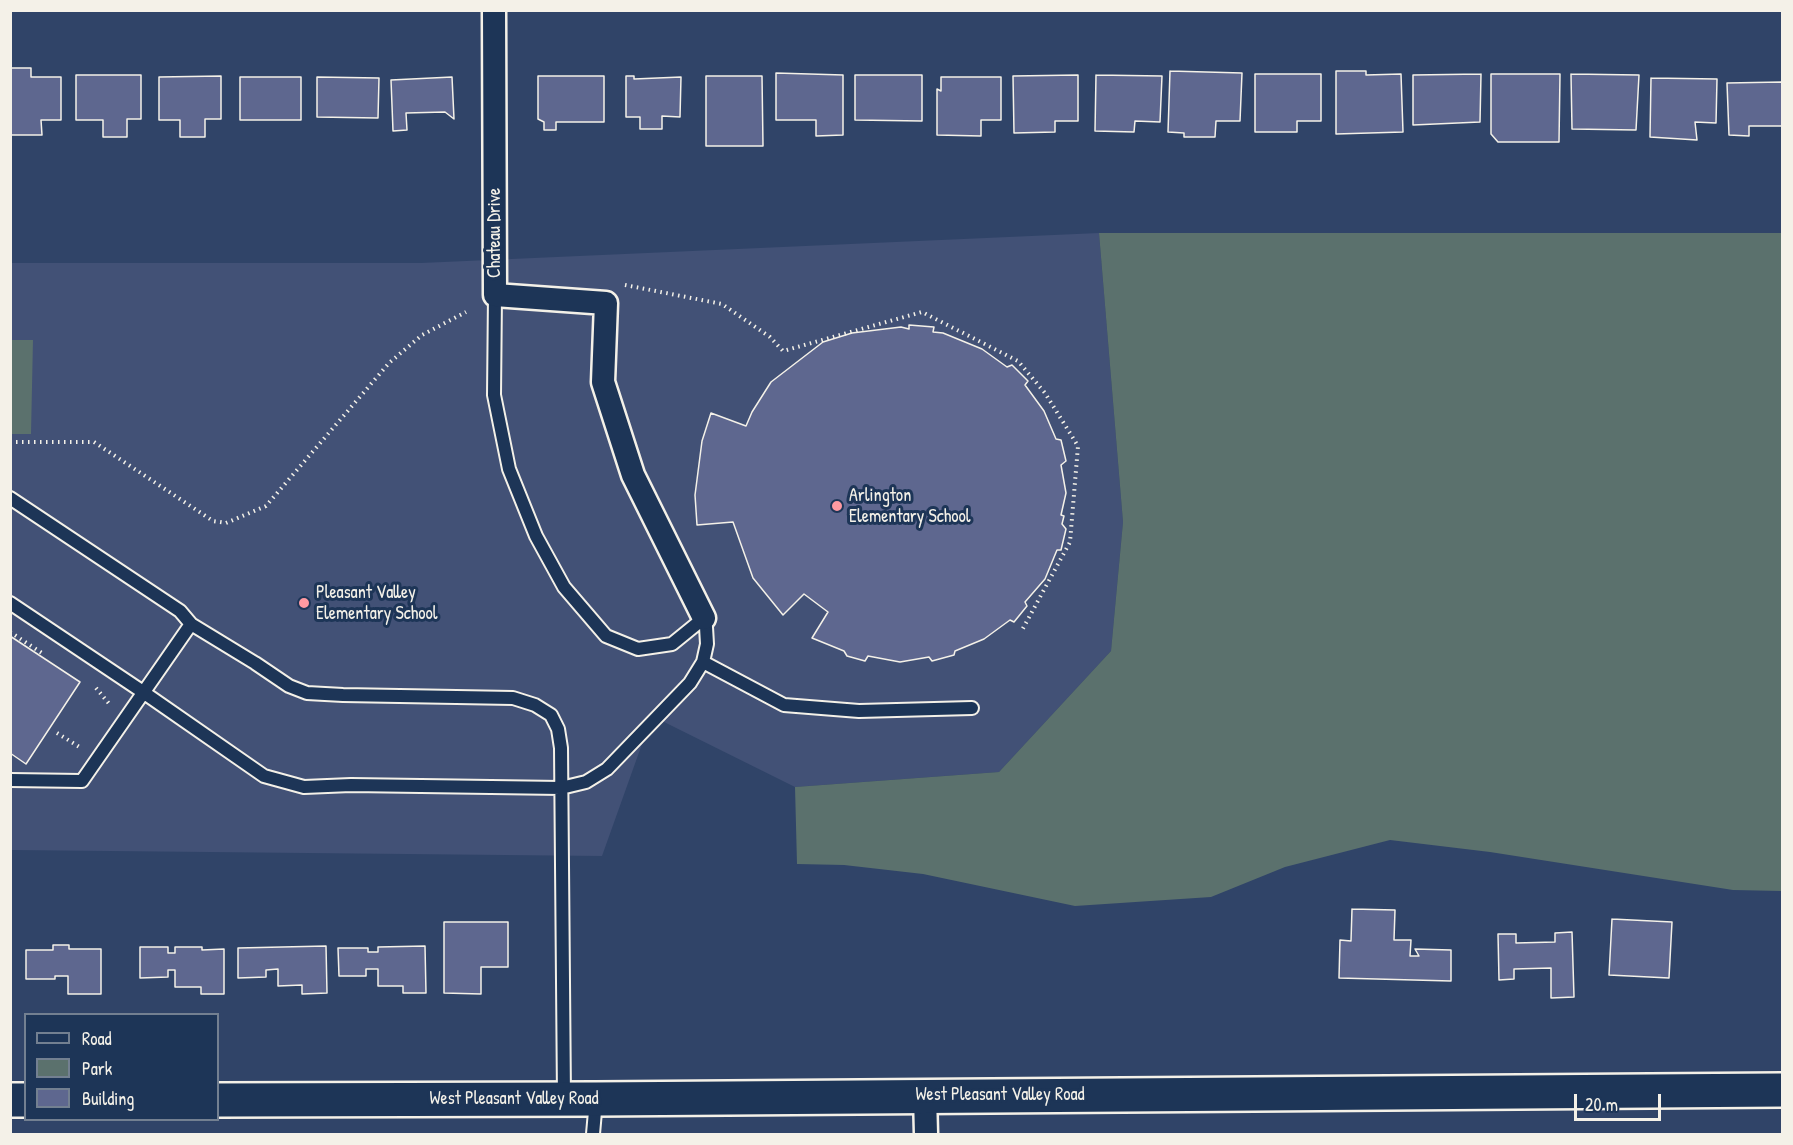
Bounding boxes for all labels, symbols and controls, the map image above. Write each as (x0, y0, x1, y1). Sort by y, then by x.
street label: Chateau Drive (484, 188, 506, 278)
place label: Arlington Elementary School (849, 485, 970, 528)
marker: Arlington Elementary School (830, 499, 844, 513)
place label: Pleasant Valley Elementary School (316, 582, 437, 624)
marker: Pleasant Valley Elementary School (297, 596, 311, 610)
legend (24, 1013, 219, 1121)
text: Road (82, 1026, 112, 1051)
text: Park (82, 1056, 112, 1081)
scale bar (1577, 1082, 1664, 1120)
street label: West Pleasant Valley Road (916, 1084, 1084, 1106)
text: Building (82, 1086, 134, 1111)
street label: West Pleasant Valley Road (430, 1088, 598, 1110)
text: 20 m (1585, 1092, 1618, 1117)

